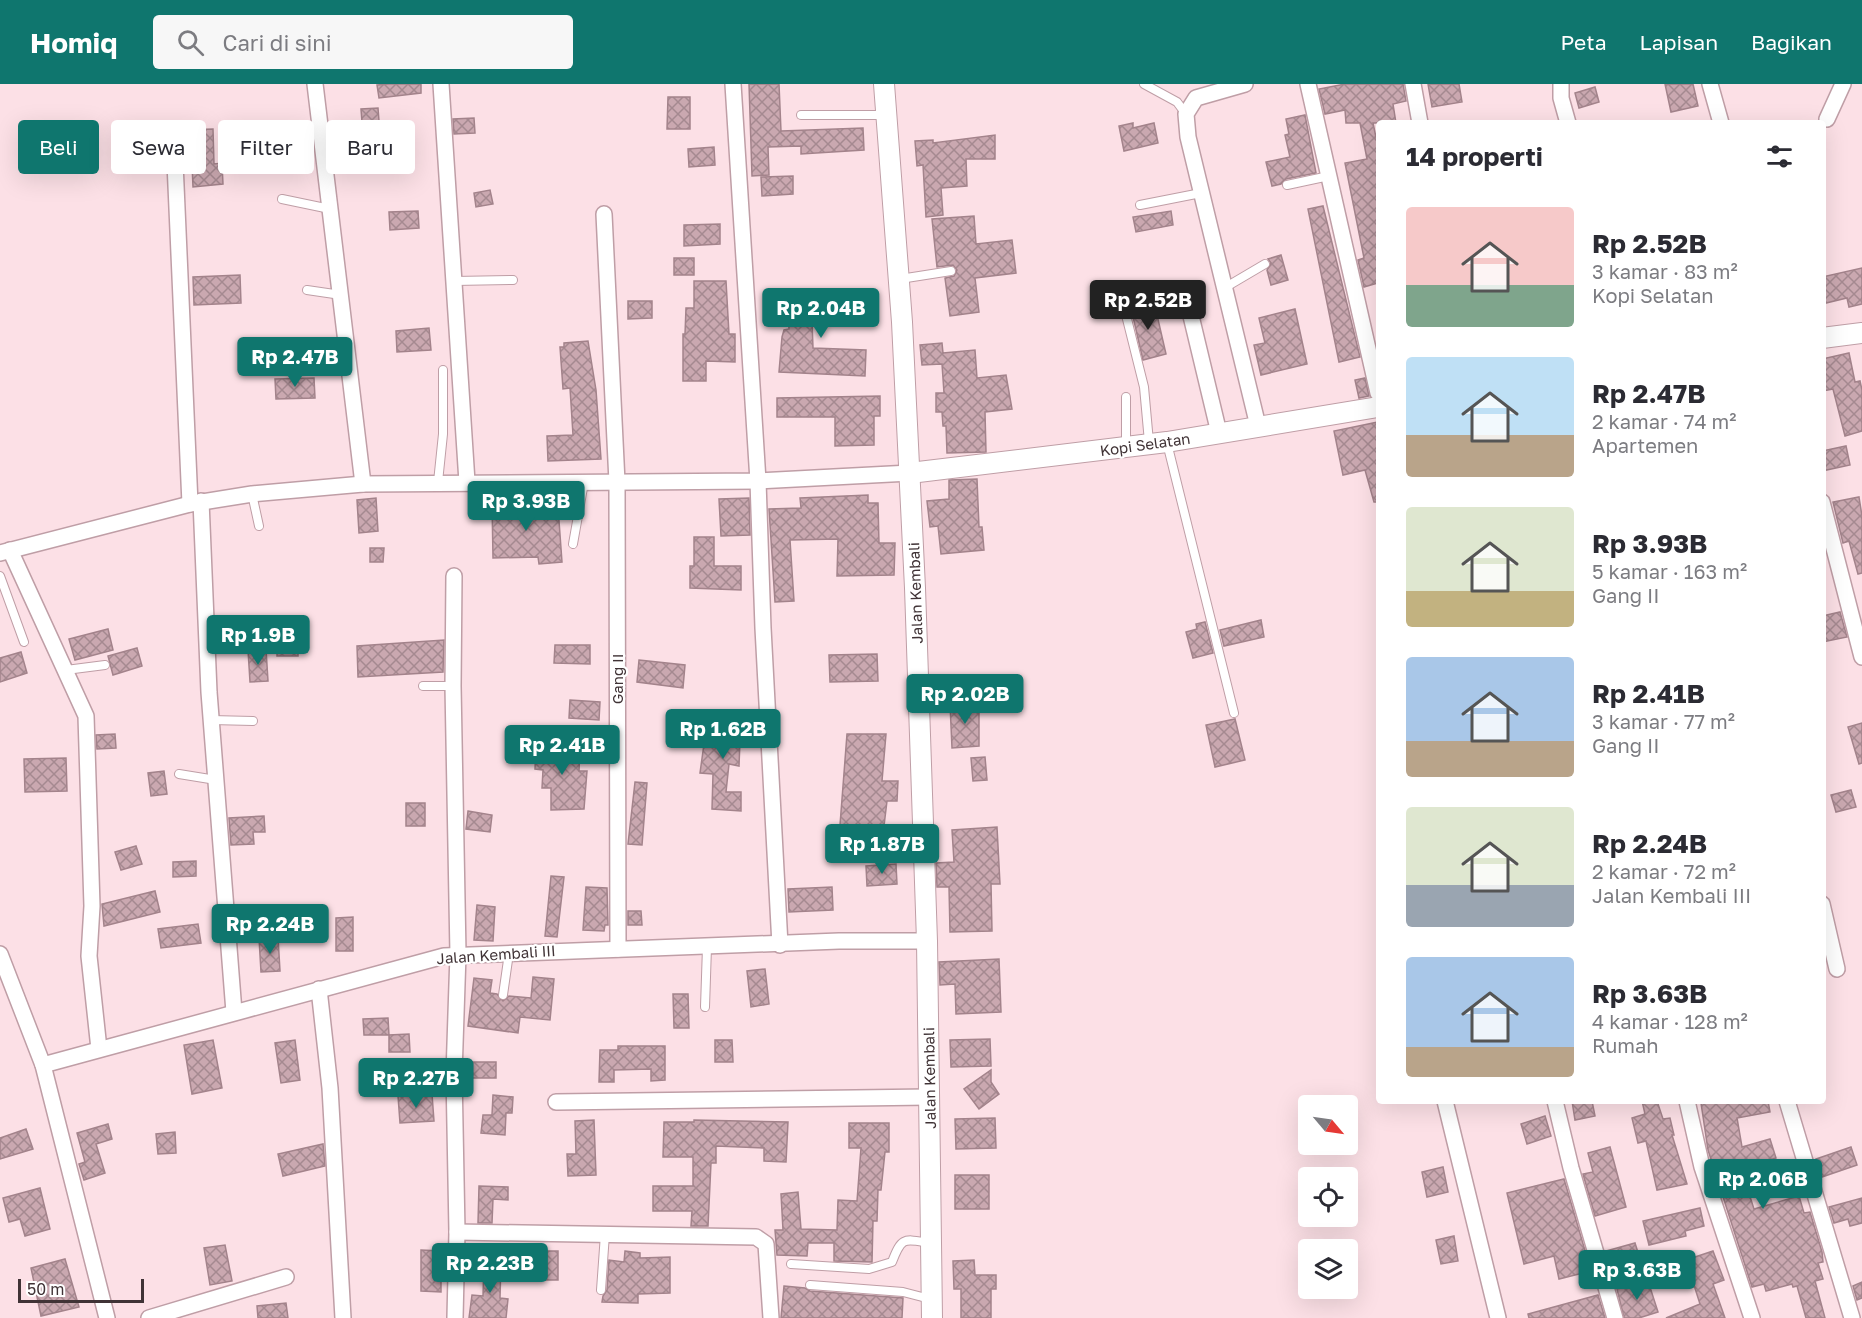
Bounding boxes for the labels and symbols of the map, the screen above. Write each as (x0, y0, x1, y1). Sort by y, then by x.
pin: Rp 2.52B (1086, 280, 1210, 331)
pin: Rp 2.04B (759, 288, 883, 339)
pin: Rp 2.47B (233, 337, 357, 388)
street label: Kopi Selatan (1099, 429, 1191, 459)
pin: Rp 3.93B (464, 481, 588, 532)
street label: Jalan Kembali (904, 542, 926, 644)
pin: Rp 1.9B (203, 615, 313, 666)
street label: Gang II (608, 654, 626, 704)
pin: Rp 2.02B (903, 674, 1027, 725)
pin: Rp 1.62B (661, 709, 785, 760)
pin: Rp 2.41B (500, 725, 624, 776)
pin: Rp 1.87B (820, 824, 944, 875)
pin: Rp 2.24B (208, 904, 332, 955)
street label: Jalan Kembali III (436, 941, 556, 967)
street label: Jalan Kembali (919, 1027, 939, 1129)
pin: Rp 2.27B (354, 1058, 478, 1109)
north arrow (1298, 1095, 1358, 1155)
pin: Rp 2.06B (1701, 1159, 1825, 1210)
pin: Rp 2.23B (428, 1243, 552, 1294)
pin: Rp 3.63B (1575, 1250, 1699, 1301)
scale bar (18, 1276, 144, 1304)

